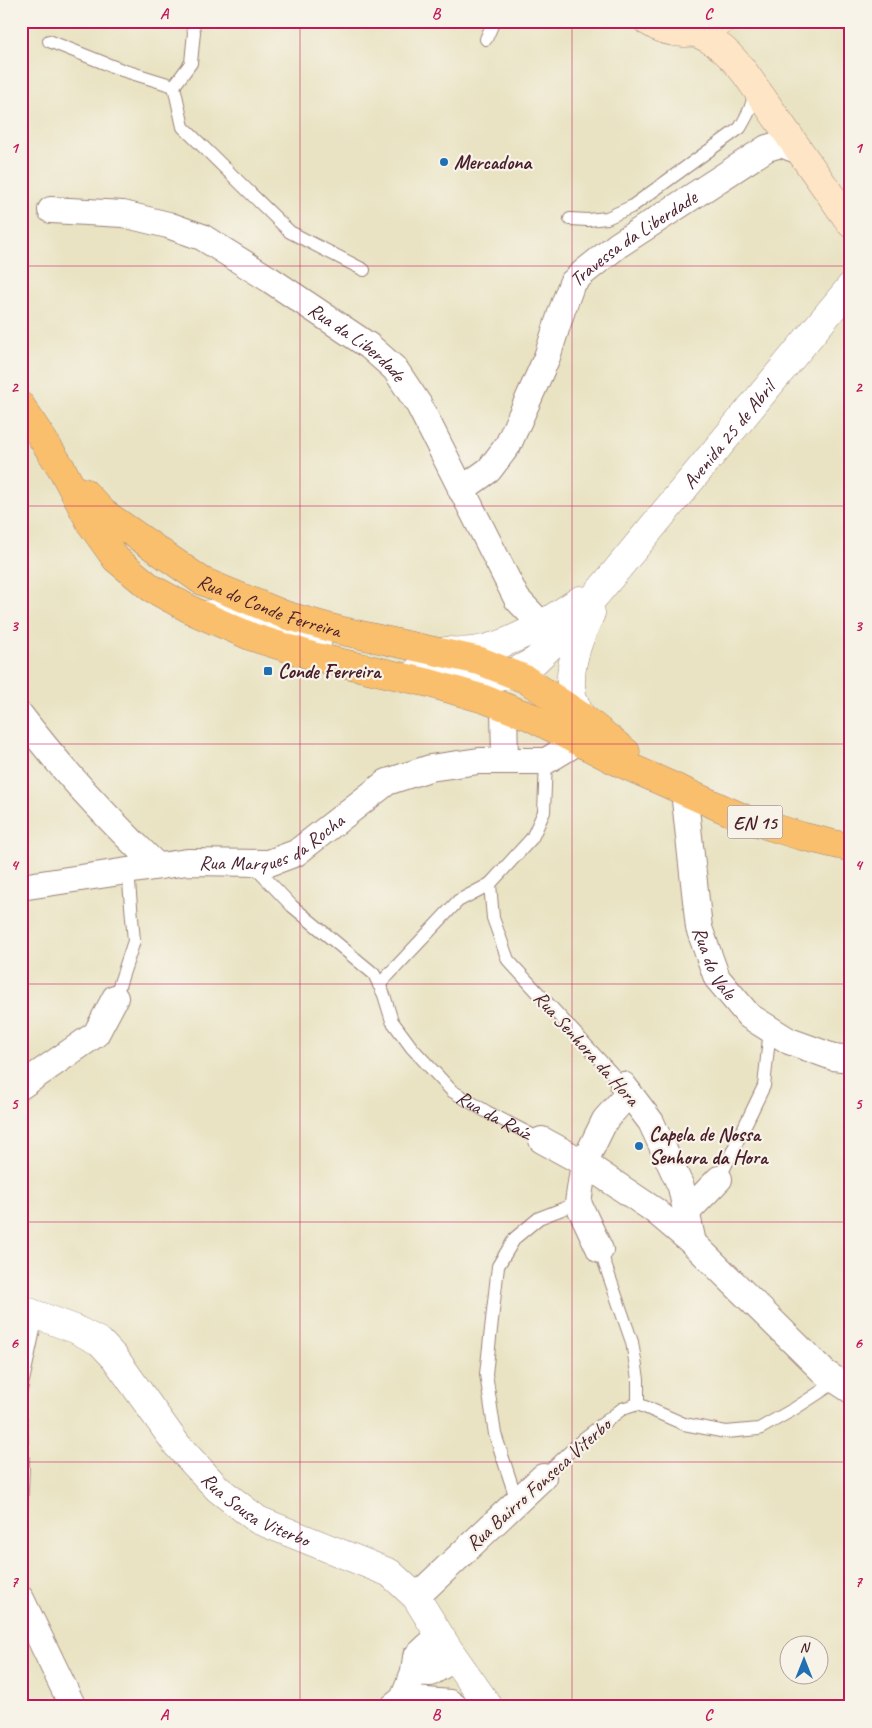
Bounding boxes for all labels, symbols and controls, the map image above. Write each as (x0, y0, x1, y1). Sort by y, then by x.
text: A (160, 4, 170, 24)
text: B (432, 4, 442, 24)
text: C (704, 4, 714, 24)
text: 1 (10, 138, 19, 158)
text: 1 (854, 138, 863, 158)
place label: Mercadona (454, 150, 533, 175)
marker: Mercadona (438, 156, 450, 168)
street label: Travessa da Liberdade (564, 184, 703, 292)
street label: Rua da Liberdade (303, 297, 412, 387)
street label: Avenida 25 de Abril (677, 373, 783, 494)
text: 2 (10, 377, 19, 397)
text: 2 (854, 377, 863, 397)
street label: Rua do Conde Ferreira (194, 568, 345, 644)
text: 3 (10, 616, 19, 636)
text: 3 (854, 616, 863, 636)
place label: Conde Ferreira (278, 659, 382, 684)
marker: Conde Ferreira (262, 665, 274, 677)
road number: EN 15 (728, 806, 782, 839)
street label: Rua Marques da Rocha (199, 807, 351, 876)
text: 4 (10, 855, 19, 875)
text: 4 (854, 855, 863, 875)
street label: Rua do Vale (687, 923, 743, 1006)
street label: Rua Senhora da Hora (528, 986, 646, 1113)
street label: Rua da Raíz (452, 1085, 537, 1146)
text: 5 (11, 1094, 20, 1114)
text: 5 (855, 1094, 864, 1114)
place label: Capela de Nossa Senhora da Hora (649, 1122, 769, 1170)
marker: Capela de Nossa Senhora da Hora (633, 1140, 645, 1152)
text: 6 (10, 1333, 19, 1353)
text: 6 (854, 1333, 863, 1353)
street label: Rua Bairro Fonseca Viterbo (461, 1411, 617, 1556)
street label: Rua Sousa Viterbo (196, 1467, 315, 1553)
text: 7 (10, 1572, 19, 1592)
text: 7 (854, 1572, 863, 1592)
north arrow (780, 1636, 830, 1686)
text: N (800, 1639, 811, 1656)
text: A (160, 1705, 170, 1725)
text: B (432, 1705, 442, 1725)
text: C (704, 1705, 714, 1725)

